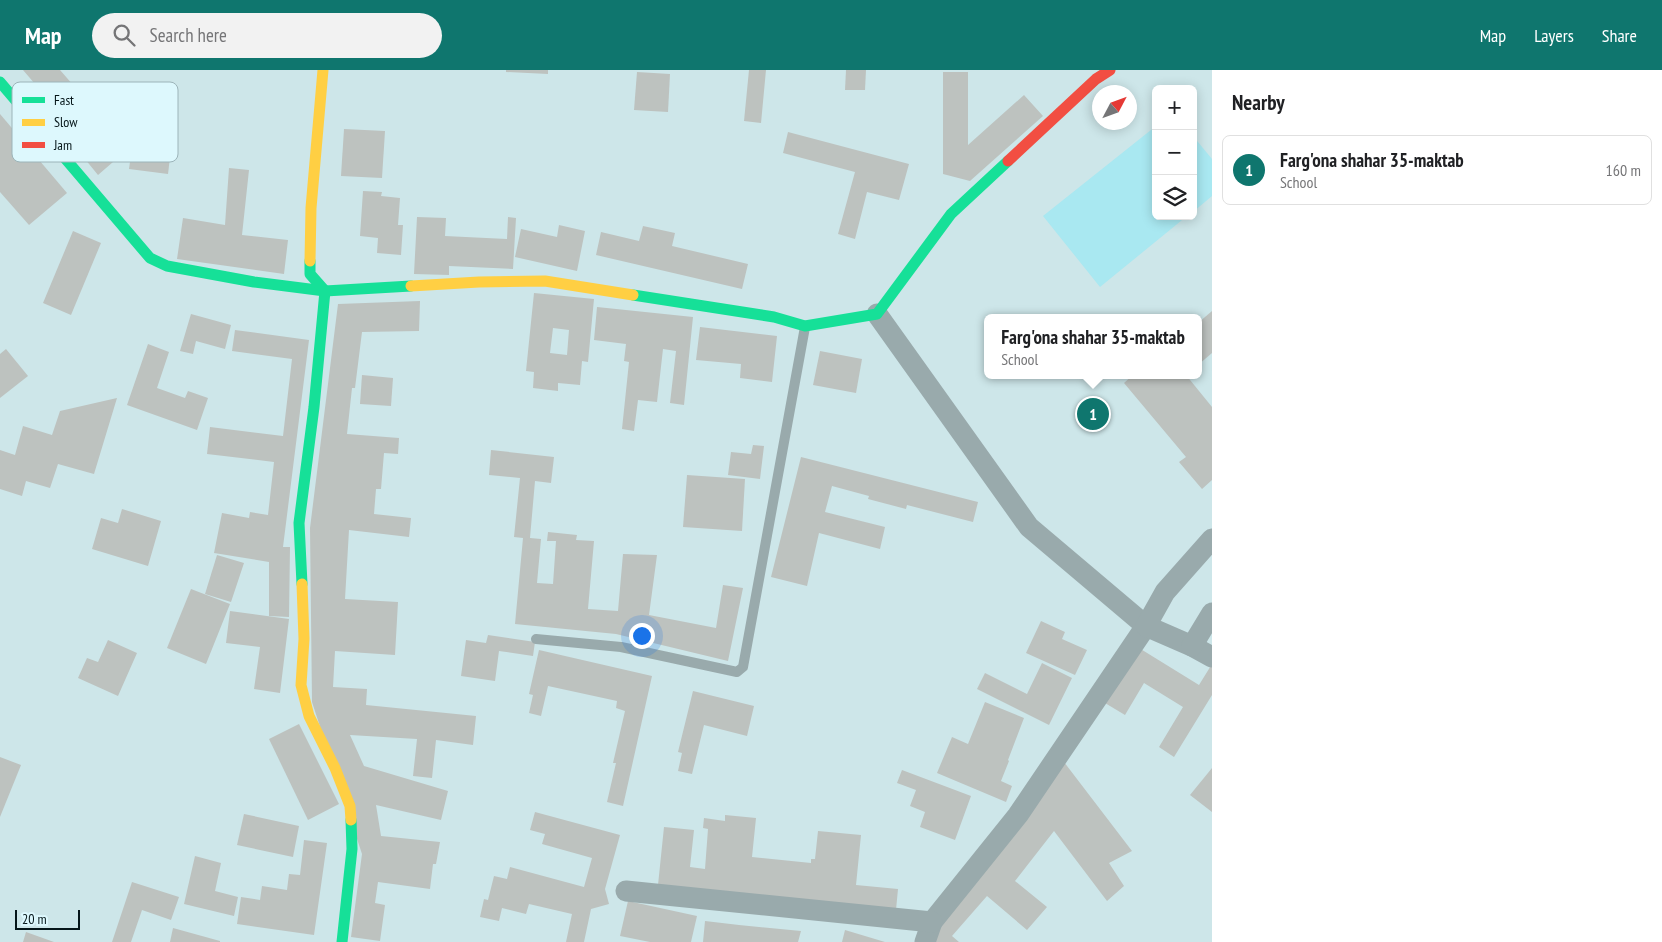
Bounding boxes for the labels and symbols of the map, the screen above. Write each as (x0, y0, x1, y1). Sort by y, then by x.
legend (12, 82, 178, 162)
north arrow (1092, 85, 1137, 130)
text: Fast (54, 91, 74, 109)
text: Slow (54, 113, 78, 131)
text: Jam (53, 136, 72, 154)
pin: 1 (1077, 395, 1109, 433)
your location (629, 623, 655, 649)
scale bar (15, 907, 80, 930)

